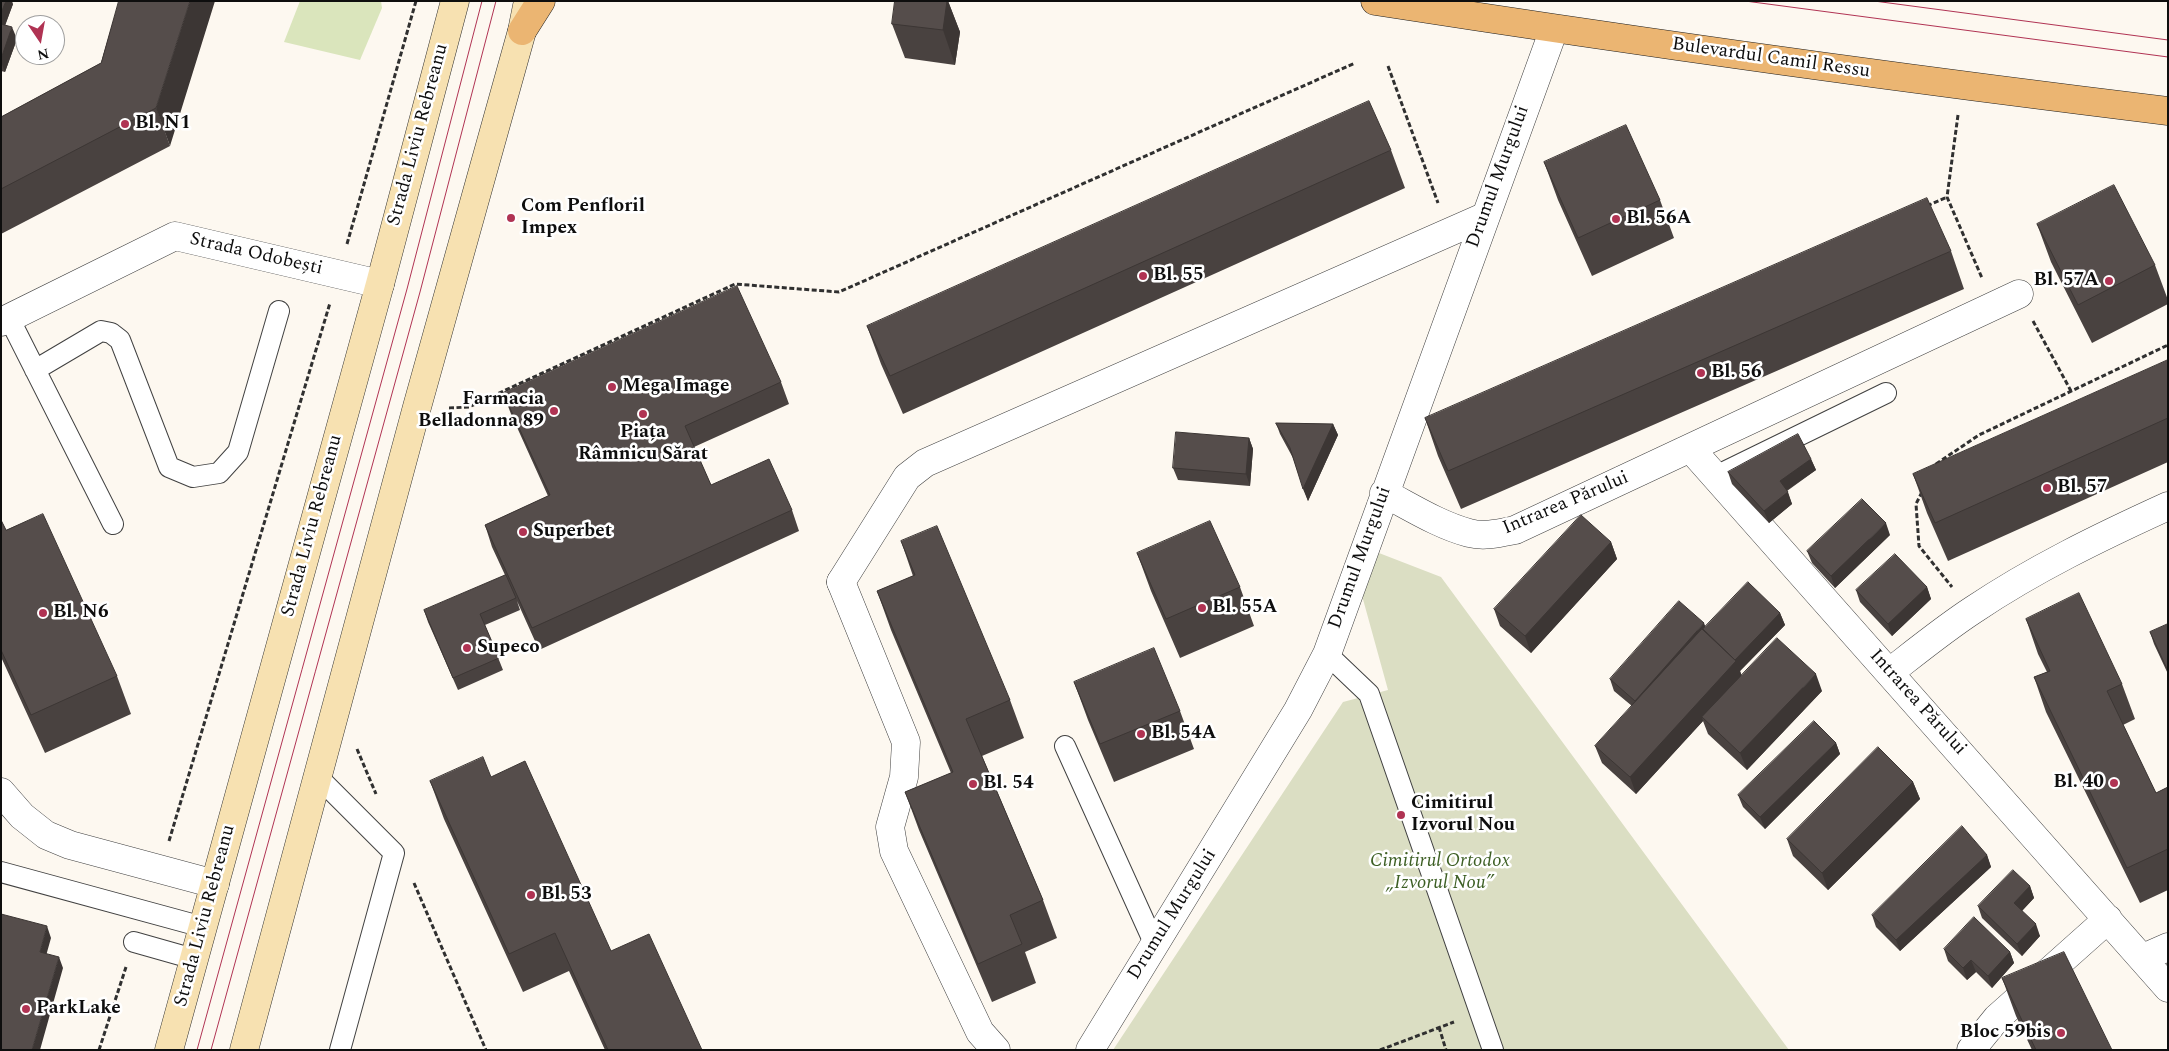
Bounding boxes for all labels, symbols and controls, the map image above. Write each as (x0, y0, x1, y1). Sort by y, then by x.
north arrow (15, 15, 65, 65)
street label: Bulevardul Camil Ressu (1671, 34, 1871, 84)
street label: Strada Liviu Rebreanu (384, 41, 454, 229)
text: N (35, 43, 51, 66)
street label: Drumul Murgului (1463, 103, 1535, 251)
place label: Bl. N1 (135, 113, 191, 135)
marker: Bl. N1 (119, 118, 131, 130)
place label: Com Penfloril Impex (521, 196, 645, 240)
place label: Bl. 56A (1626, 208, 1691, 230)
marker: Com Penfloril Impex (505, 212, 517, 224)
marker: Bl. 56A (1610, 213, 1622, 225)
street label: Strada Odobești (187, 229, 325, 281)
place label: Bl. 55 (1153, 265, 1204, 287)
marker: Bl. 55 (1137, 270, 1149, 282)
place label: Bl. 57A (2034, 270, 2099, 292)
marker: Bl. 57A (2103, 275, 2115, 287)
place label: Bl. 56 (1711, 362, 1762, 384)
marker: Bl. 56 (1695, 367, 1707, 379)
place label: Mega Image (622, 376, 729, 398)
marker: Mega Image (606, 381, 618, 393)
place label: Farmacia Belladonna 89 (418, 389, 544, 433)
marker: Farmacia Belladonna 89 (548, 405, 560, 417)
marker: Piața Râmnicu Sărat (637, 408, 649, 420)
place label: Piața Râmnicu Sărat (578, 422, 708, 466)
street label: Strada Liviu Rebreanu (278, 432, 348, 620)
street label: Intrarea Părului (1500, 467, 1632, 541)
place label: Bl. 57 (2057, 477, 2108, 499)
marker: Bl. 57 (2041, 482, 2053, 494)
street label: Drumul Murgului (1325, 484, 1397, 632)
place label: Superbet (533, 521, 612, 543)
marker: Superbet (517, 526, 529, 538)
place label: Bl. 55A (1212, 597, 1277, 619)
place label: Bl. N6 (53, 602, 109, 624)
marker: Bl. 55A (1196, 602, 1208, 614)
marker: Bl. N6 (37, 607, 49, 619)
place label: Supeco (477, 637, 540, 659)
marker: Supeco (461, 642, 473, 654)
street label: Intrarea Părului (1863, 645, 1971, 761)
place label: Bl. 54A (1151, 723, 1216, 745)
marker: Bl. 54A (1135, 728, 1147, 740)
place label: Bl. 40 (2053, 772, 2104, 794)
place label: Bl. 54 (983, 773, 1034, 795)
marker: Bl. 40 (2108, 777, 2120, 789)
marker: Bl. 54 (967, 778, 979, 790)
place label: Cimitirul Izvorul Nou (1411, 793, 1515, 837)
marker: Cimitirul Izvorul Nou (1395, 809, 1407, 821)
street label: Strada Liviu Rebreanu (171, 822, 241, 1010)
street label: Drumul Murgului (1124, 845, 1222, 985)
park label: Cimitirul Ortodox „Izvorul Nou” (1370, 851, 1510, 895)
place label: Bl. 53 (541, 884, 592, 906)
marker: Bl. 53 (525, 889, 537, 901)
place label: ParkLake (36, 998, 121, 1020)
marker: ParkLake (20, 1003, 32, 1015)
place label: Bloc 59bis (1960, 1022, 2051, 1044)
marker: Bloc 59bis (2055, 1027, 2067, 1039)

